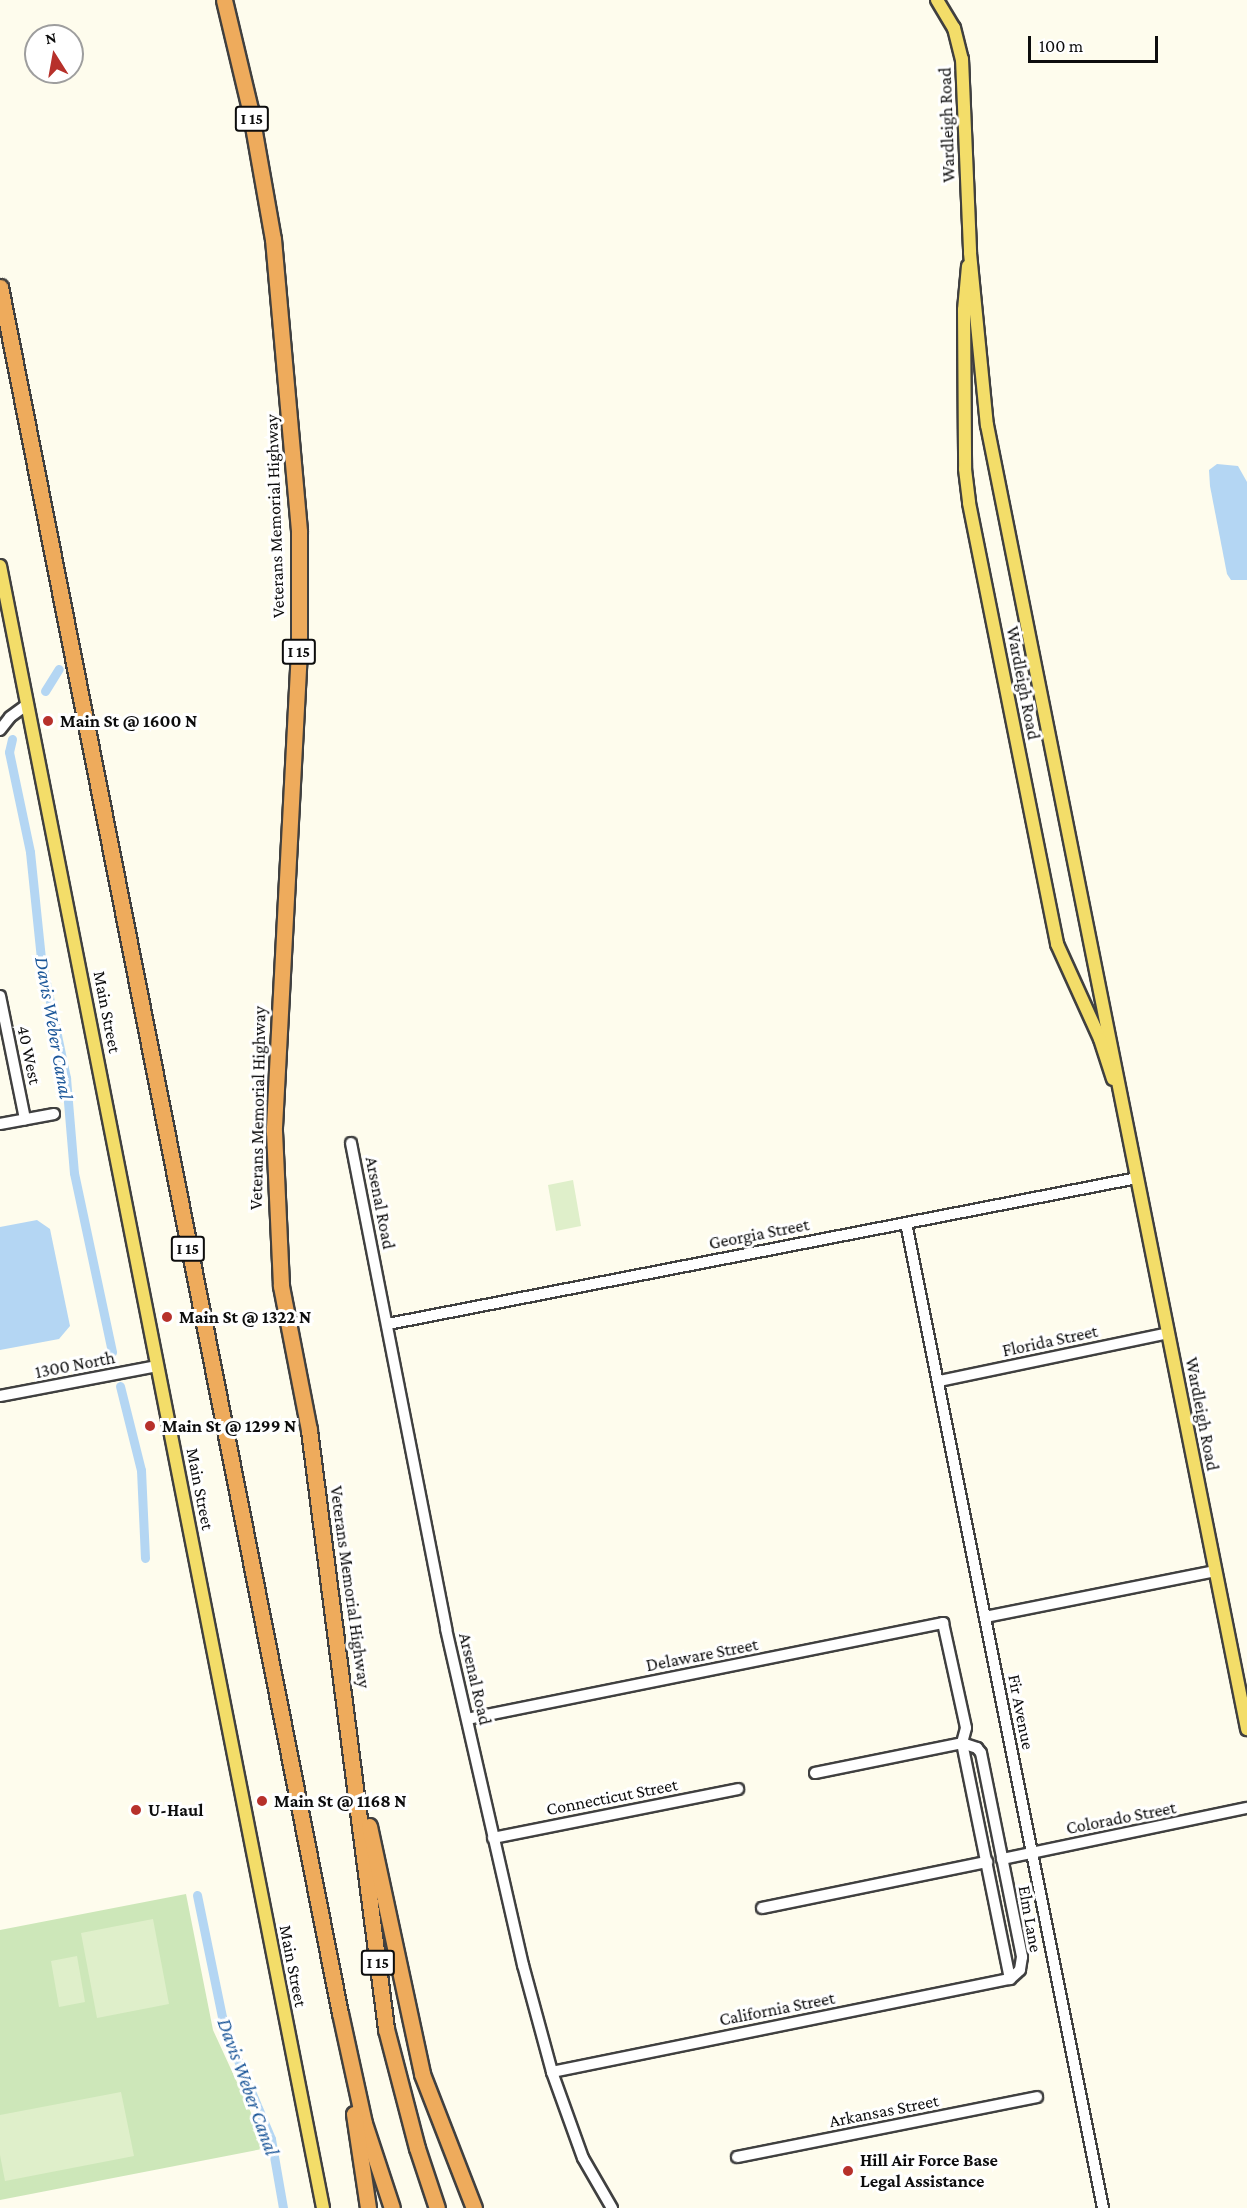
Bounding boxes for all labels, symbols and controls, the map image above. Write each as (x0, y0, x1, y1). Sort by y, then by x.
north arrow (24, 24, 84, 84)
scale bar (1031, 24, 1162, 62)
text: N (44, 28, 58, 47)
text: 100 m (1039, 36, 1083, 56)
street label: Wardleigh Road (934, 67, 960, 183)
road number: I 15 (234, 106, 270, 132)
street label: Veterans Memorial Highway (261, 414, 289, 618)
street label: Wardleigh Road (1001, 624, 1045, 742)
road number: I 15 (281, 639, 317, 665)
place label: Main St @ 1600 N (60, 710, 197, 732)
marker: Main St @ 1600 N (41, 714, 55, 728)
water label: Davis Weber Canal (30, 955, 78, 1101)
street label: Main Street (88, 969, 126, 1055)
street label: Veterans Memorial Highway (245, 1006, 271, 1210)
street label: 40 West (12, 1024, 46, 1086)
street label: Arsenal Road (360, 1155, 400, 1251)
street label: Georgia Street (707, 1214, 811, 1254)
road number: I 15 (170, 1236, 206, 1262)
place label: Main St @ 1322 N (179, 1306, 311, 1328)
marker: Main St @ 1322 N (160, 1310, 174, 1324)
street label: Florida Street (1000, 1320, 1100, 1362)
street label: 1300 North (33, 1347, 117, 1383)
street label: Wardleigh Road (1180, 1355, 1224, 1473)
place label: Main St @ 1299 N (162, 1415, 296, 1437)
marker: Main St @ 1299 N (143, 1419, 157, 1433)
street label: Main Street (181, 1446, 219, 1532)
street label: Veterans Memorial Highway (325, 1485, 375, 1689)
street label: Arsenal Road (454, 1631, 496, 1727)
street label: Delaware Street (644, 1634, 760, 1676)
street label: Fir Avenue (1003, 1673, 1039, 1751)
street label: Connecticut Street (544, 1774, 680, 1820)
place label: Main St @ 1168 N (274, 1790, 406, 1812)
marker: Main St @ 1168 N (255, 1794, 269, 1808)
street label: Colorado Street (1064, 1797, 1178, 1839)
place label: U-Haul (148, 1799, 204, 1821)
marker: U-Haul (129, 1803, 143, 1817)
street label: Elm Lane (1014, 1884, 1046, 1954)
street label: Main Street (274, 1923, 312, 2009)
road number: I 15 (360, 1950, 396, 1976)
street label: California Street (717, 1987, 837, 2031)
water label: Davis Weber Canal (212, 2015, 284, 2159)
street label: Arkansas Street (827, 2090, 941, 2132)
place label: Hill Air Force Base Legal Assistance (860, 2150, 998, 2192)
marker: Hill Air Force Base Legal Assistance (841, 2164, 855, 2178)

